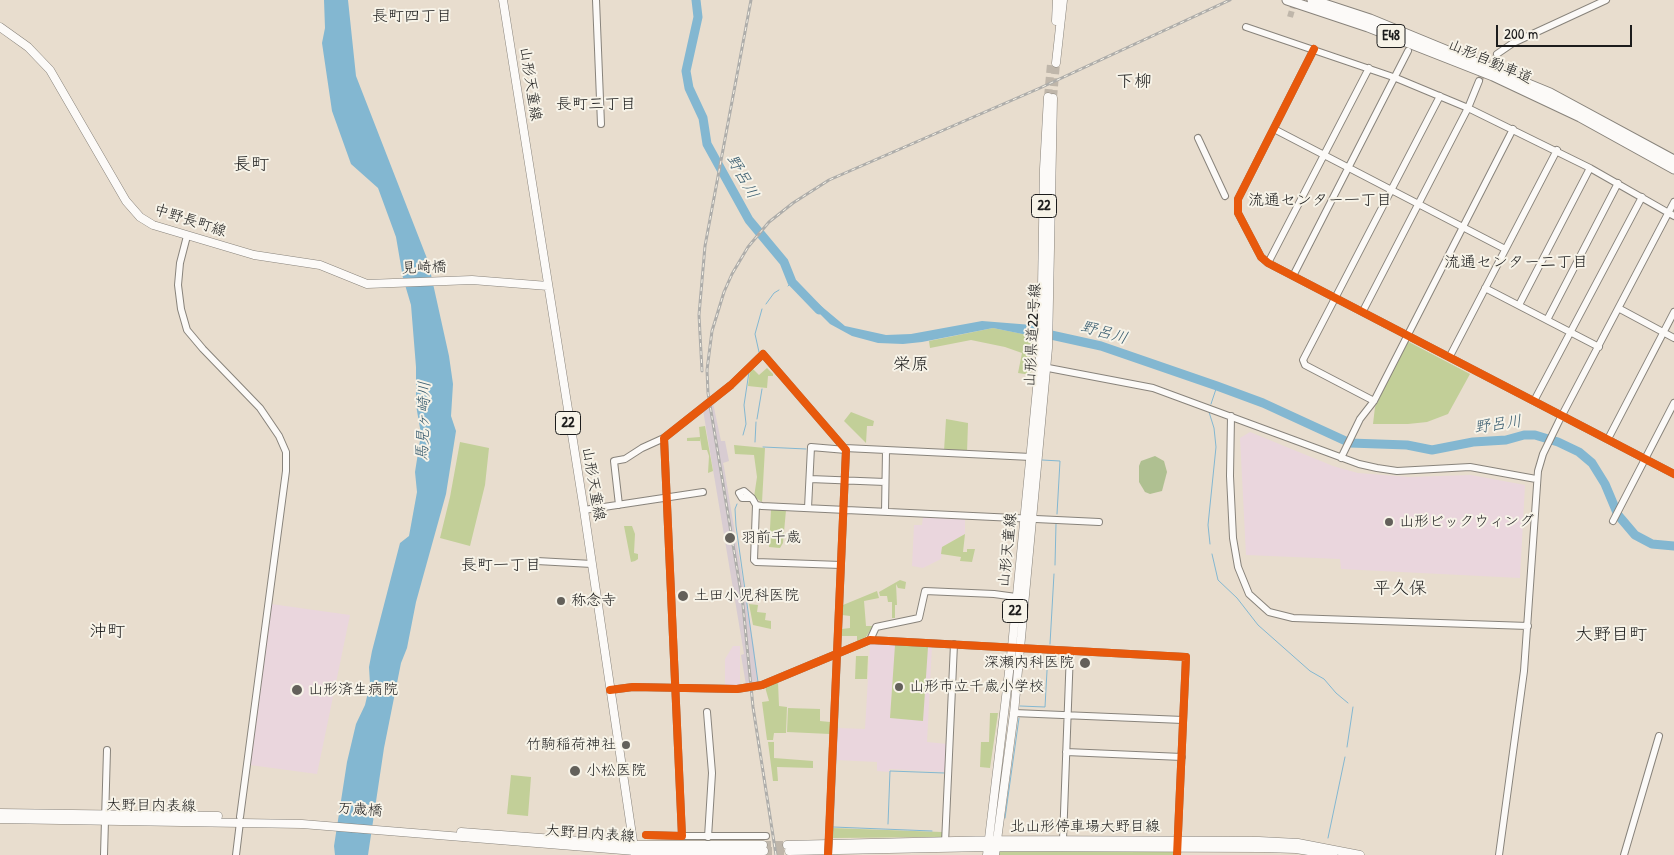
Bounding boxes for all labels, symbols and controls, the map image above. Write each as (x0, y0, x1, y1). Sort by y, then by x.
district label: 長町四丁目 (372, 7, 452, 27)
scale bar (1499, 15, 1635, 47)
text: 200 m (1504, 23, 1538, 44)
road number: E48 (1377, 24, 1405, 48)
street label: 山形自動車道 (1445, 36, 1535, 88)
street label: 山形天童線 (515, 46, 545, 122)
district label: 下柳 (1116, 71, 1152, 93)
district label: 長町三丁目 (556, 95, 636, 115)
water label: 野呂川 (722, 151, 762, 203)
district label: 長町 (233, 154, 269, 176)
district label: 流通センター一丁目 (1248, 191, 1392, 211)
road number: 22 (1032, 195, 1056, 218)
street label: 中野長町線 (152, 201, 228, 241)
district label: 流通センター二丁目 (1444, 253, 1588, 273)
street label: 見崎橋 (401, 258, 447, 278)
street label: 山形県道22号線 (1021, 283, 1045, 387)
water label: 野呂川 (1078, 317, 1130, 349)
district label: 栄原 (893, 354, 929, 376)
water label: 馬見ヶ崎川 (413, 381, 435, 461)
road number: 22 (556, 412, 580, 434)
water label: 野呂川 (1473, 412, 1523, 438)
street label: 山形天童線 (578, 446, 608, 522)
street label: 山形天童線 (995, 512, 1021, 588)
place label: 山形ビックウィング (1399, 513, 1534, 531)
marker: 山形ビックウィング (1383, 516, 1395, 528)
place label: 羽前千歳 (741, 529, 801, 547)
marker: 羽前千歳 (723, 531, 737, 545)
district label: 長町一丁目 (461, 556, 541, 576)
district label: 平久保 (1373, 578, 1427, 600)
place label: 土田小児科医院 (694, 587, 799, 605)
marker: 土田小児科医院 (676, 589, 690, 603)
place label: 称念寺 (571, 592, 616, 610)
marker: 称念寺 (555, 595, 567, 607)
road number: 22 (1002, 600, 1028, 622)
district label: 沖町 (89, 621, 125, 643)
district label: 大野目町 (1575, 624, 1647, 646)
place label: 深瀬内科医院 (984, 654, 1074, 672)
marker: 深瀬内科医院 (1078, 656, 1092, 670)
place label: 山形市立千歳小学校 (909, 678, 1044, 696)
place label: 山形済生病院 (308, 681, 398, 699)
marker: 山形市立千歳小学校 (893, 681, 905, 693)
marker: 山形済生病院 (290, 683, 304, 697)
place label: 竹駒稲荷神社 (526, 736, 616, 754)
marker: 竹駒稲荷神社 (620, 739, 632, 751)
place label: 小松医院 (586, 762, 646, 780)
marker: 小松医院 (568, 764, 582, 778)
street label: 大野目内表線 (106, 796, 196, 816)
street label: 万歳橋 (337, 799, 383, 821)
street label: 北山形停車場大野目線 (1010, 818, 1160, 836)
street label: 大野目内表線 (544, 822, 636, 846)

